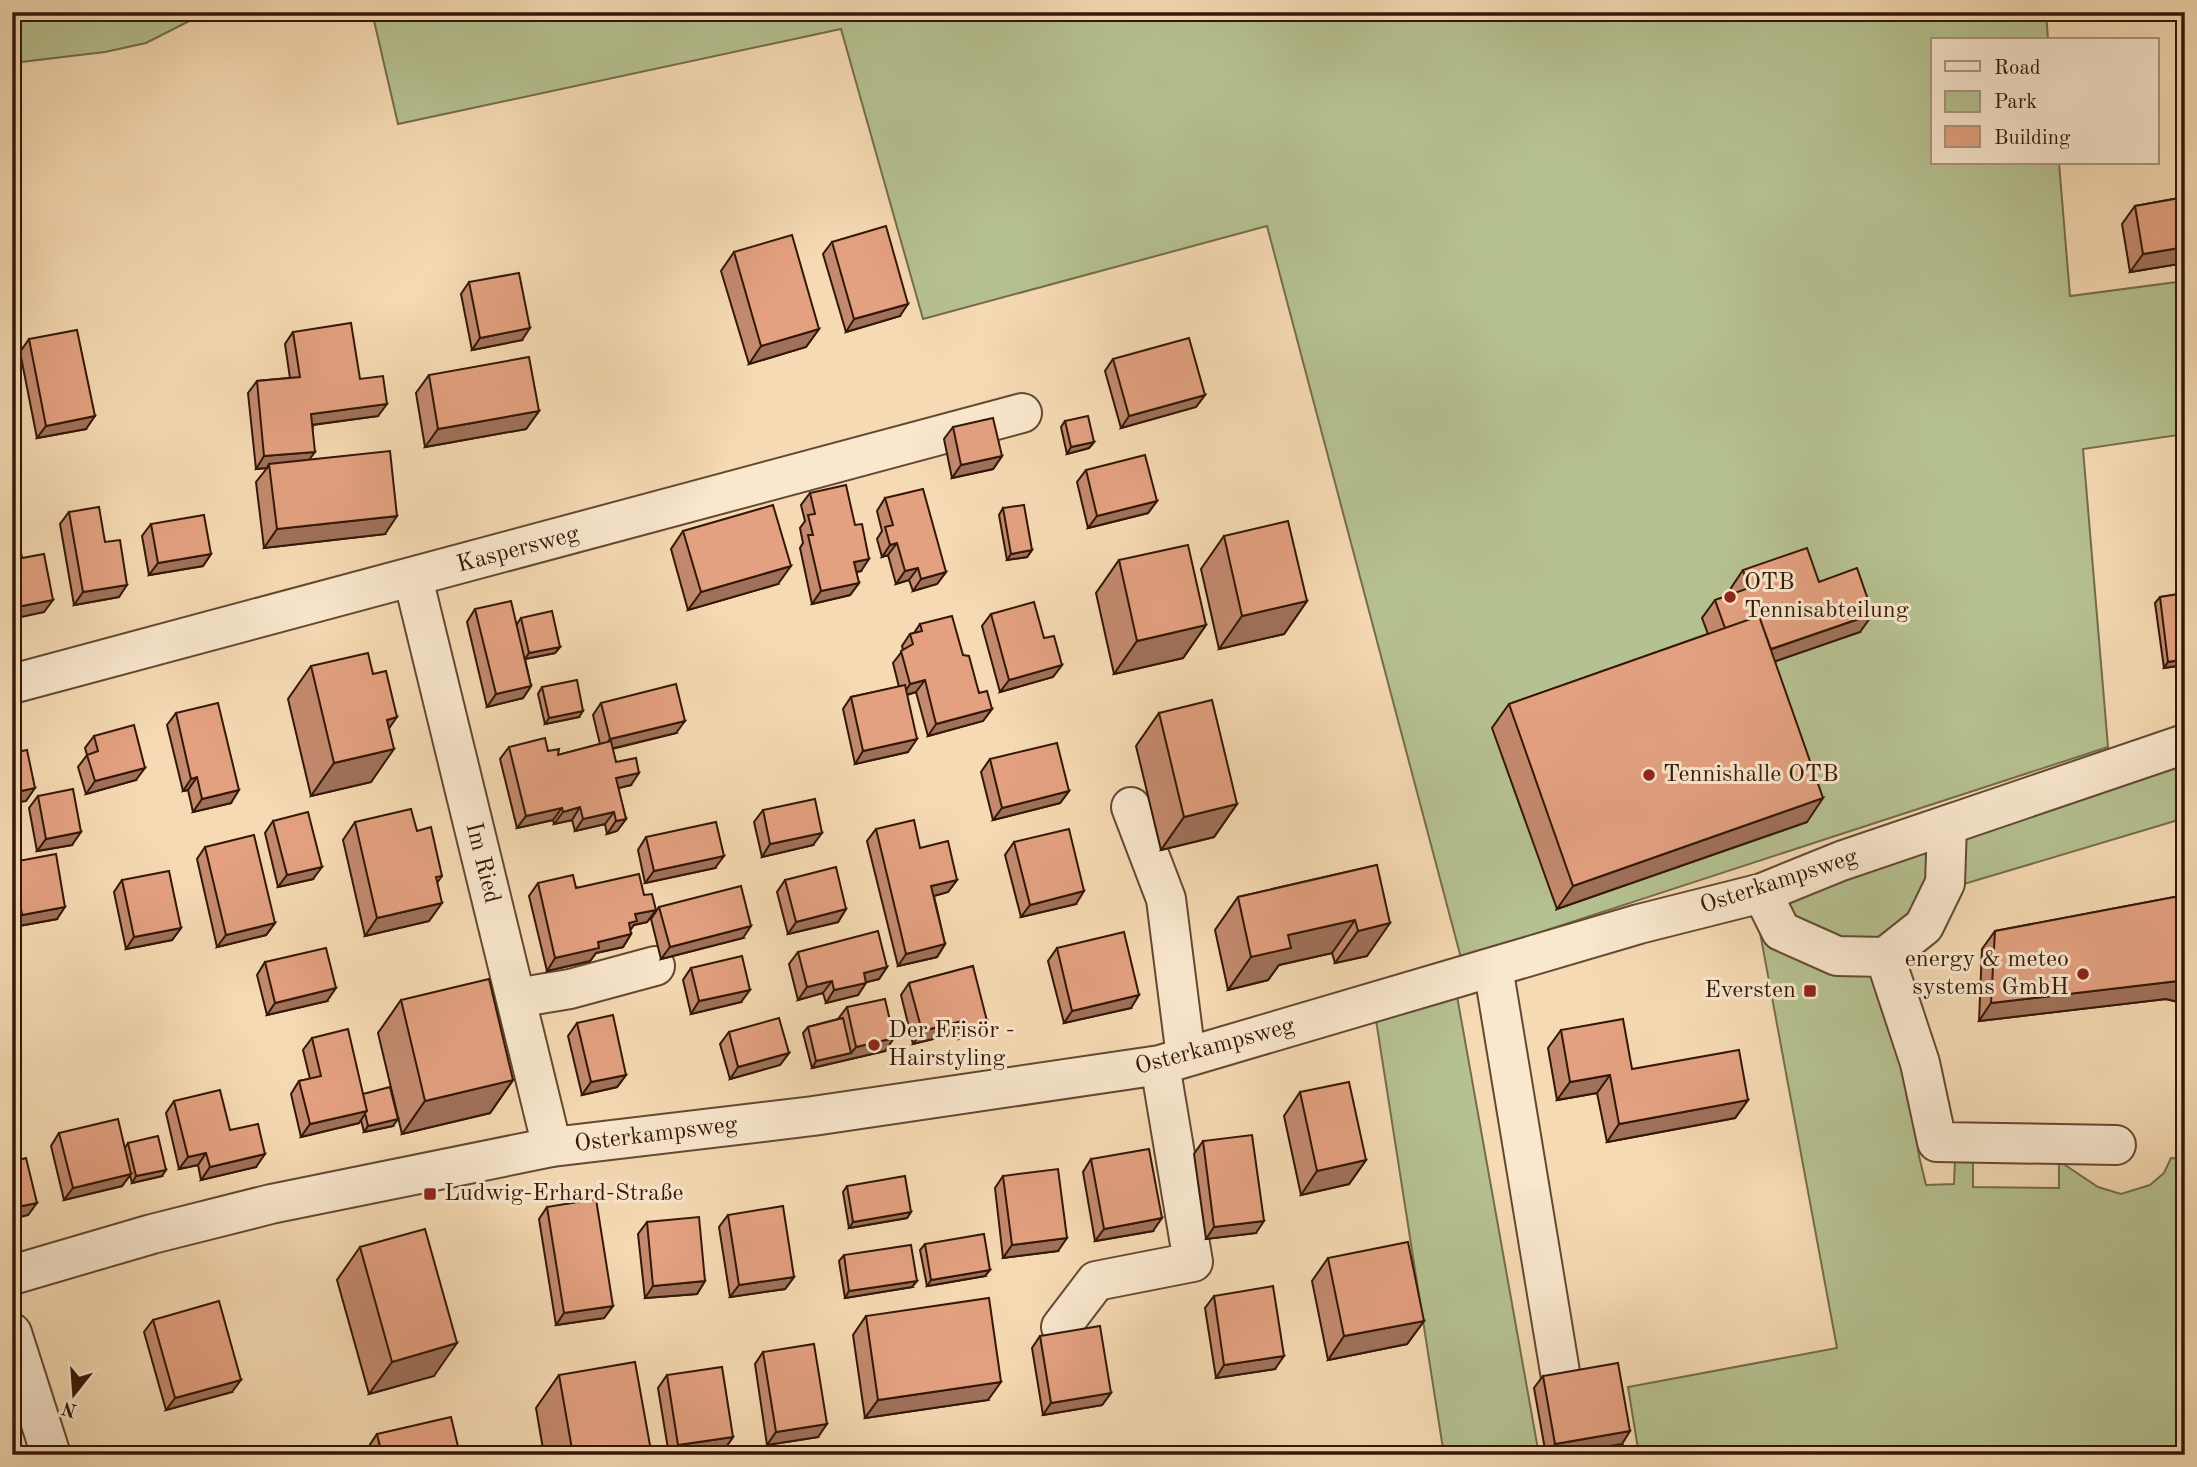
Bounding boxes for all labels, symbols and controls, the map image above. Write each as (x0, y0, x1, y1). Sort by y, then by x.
legend (1931, 38, 2158, 164)
text: Road (1994, 58, 2041, 79)
text: Park (1994, 92, 2037, 113)
text: Building (1994, 128, 2071, 149)
street label: Kaspersweg (454, 522, 582, 578)
place label: OTB Tennisabteilung (1744, 571, 1909, 623)
marker: OTB Tennisabteilung (1722, 589, 1738, 605)
place label: Tennishalle OTB (1663, 763, 1839, 787)
marker: Tennishalle OTB (1641, 767, 1657, 783)
street label: Im Ried (460, 820, 504, 906)
street label: Osterkampsweg (1697, 845, 1861, 919)
place label: energy & meteo systems GmbH (1905, 948, 2069, 1000)
marker: energy & meteo systems GmbH (2075, 966, 2091, 982)
place label: Eversten (1704, 979, 1796, 1003)
marker: Eversten (1802, 983, 1818, 999)
street label: Osterkampsweg (1133, 1014, 1297, 1080)
place label: Der Frisör - Hairstyling (888, 1019, 1015, 1071)
marker: Der Frisör - Hairstyling (866, 1037, 882, 1053)
street label: Osterkampsweg (573, 1113, 739, 1157)
place label: Ludwig-Erhard-Straße (444, 1182, 684, 1206)
marker: Ludwig-Erhard-Straße (422, 1186, 438, 1202)
north arrow (38, 1358, 108, 1428)
text: N (60, 1397, 79, 1419)

